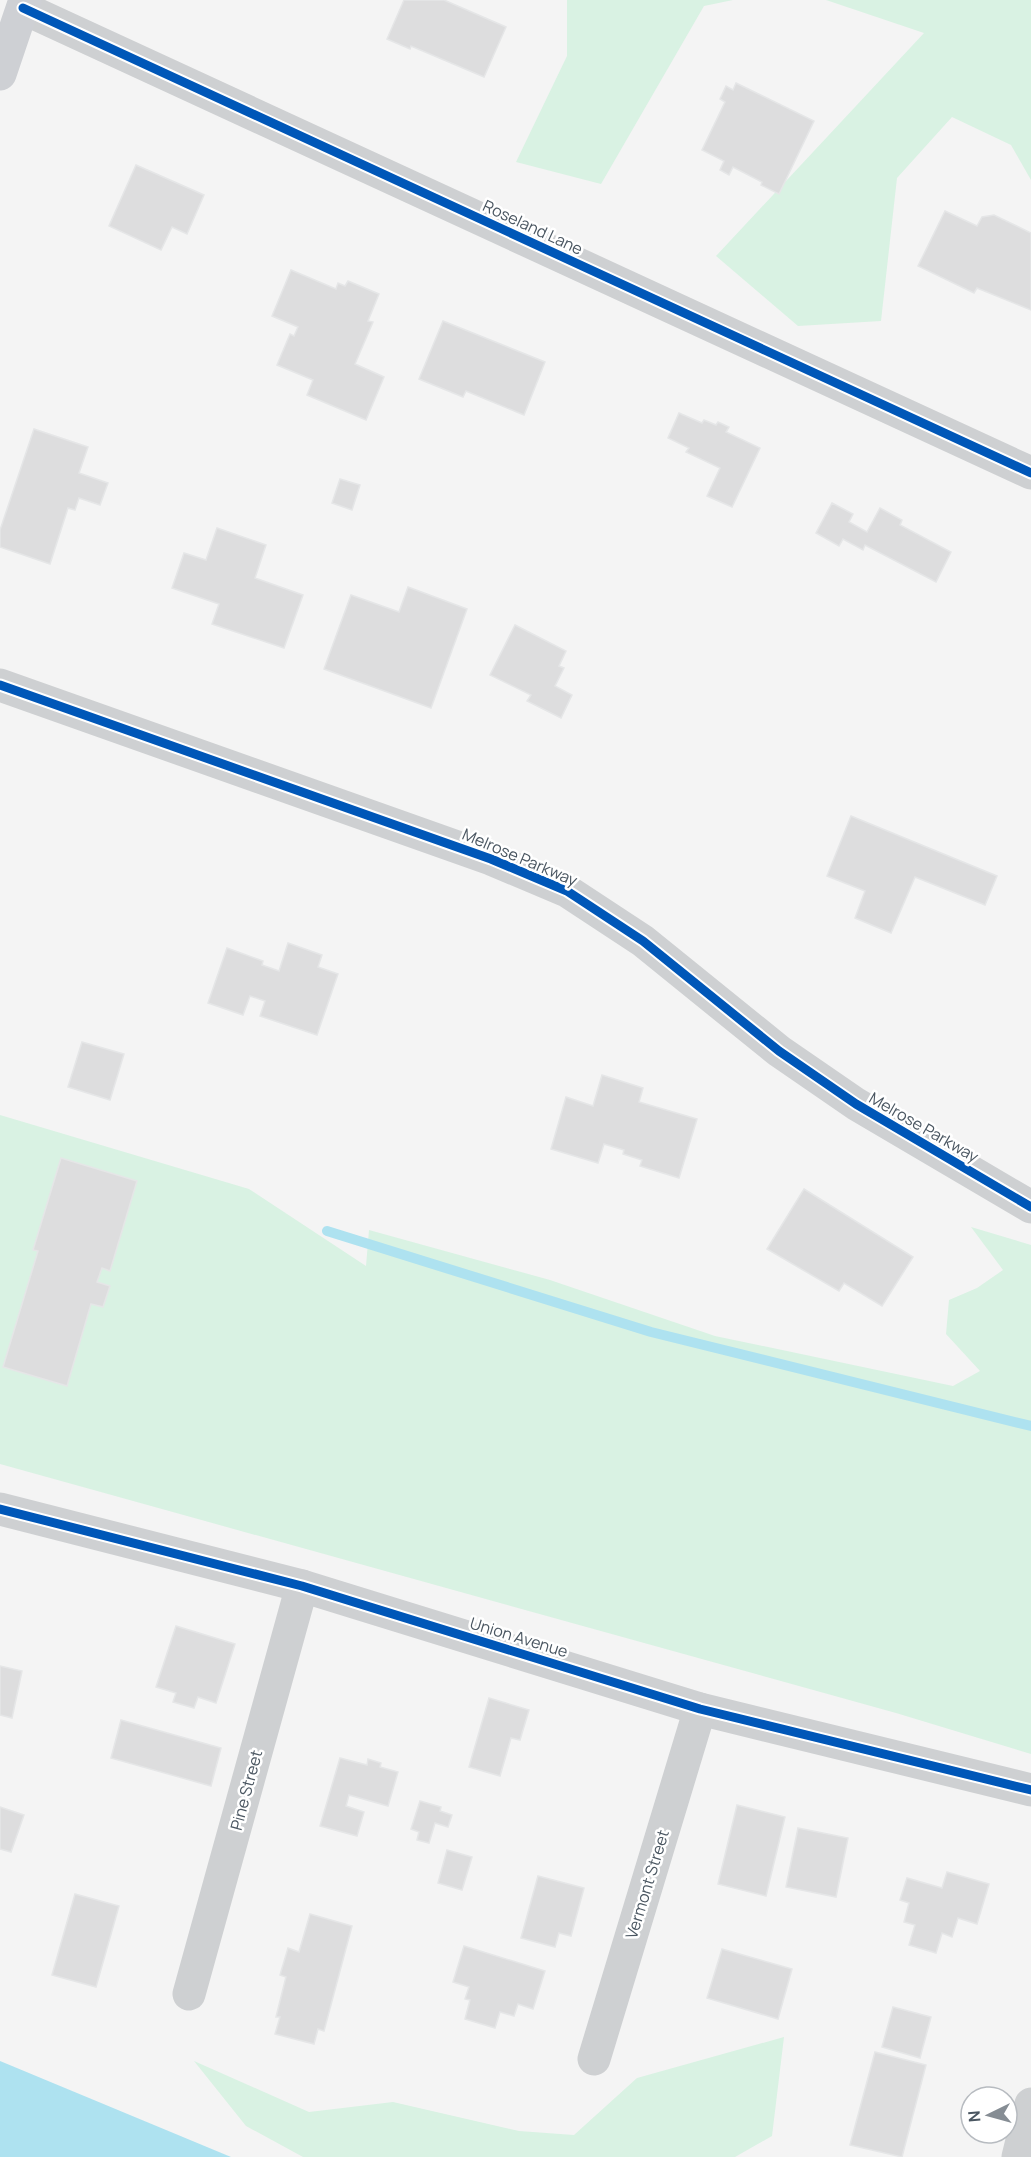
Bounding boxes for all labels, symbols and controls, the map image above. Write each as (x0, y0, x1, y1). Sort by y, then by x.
street label: Roseland Lane (479, 194, 587, 260)
street label: Melrose Parkway (459, 823, 581, 891)
street label: Melrose Parkway (865, 1087, 983, 1168)
street label: Union Avenue (467, 1612, 571, 1662)
street label: Pine Street (225, 1747, 267, 1833)
street label: Vermont Street (620, 1827, 674, 1941)
north arrow (959, 2085, 1019, 2145)
text: N (963, 2110, 986, 2123)

